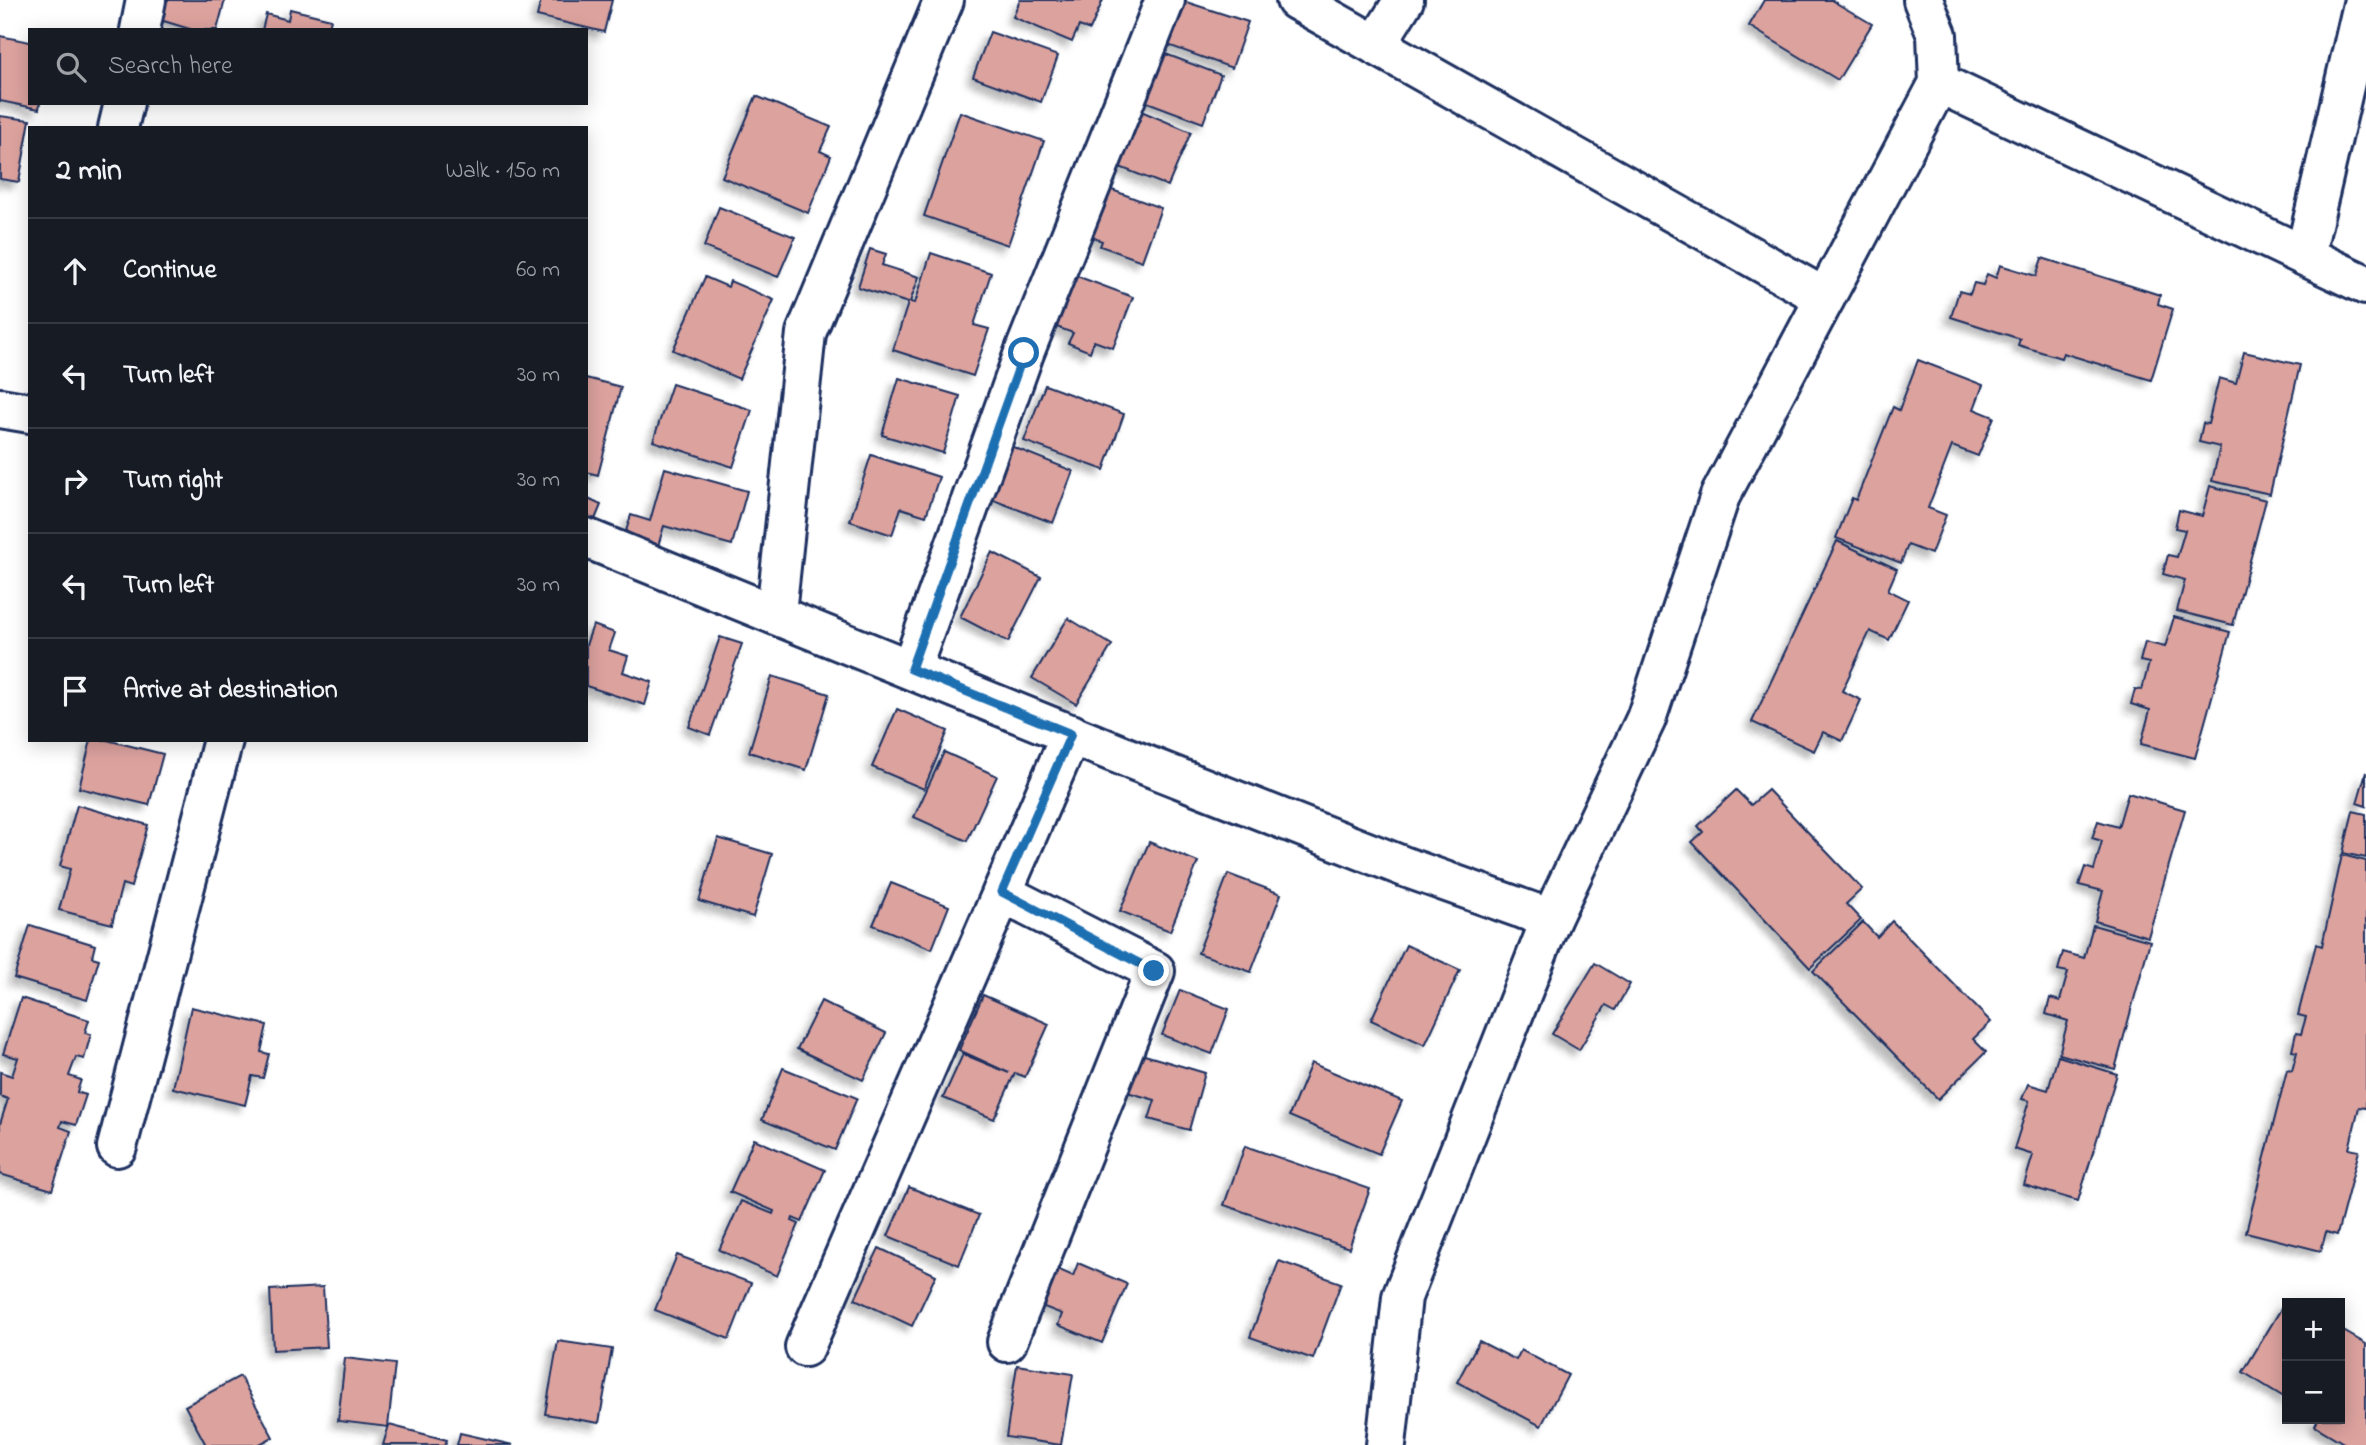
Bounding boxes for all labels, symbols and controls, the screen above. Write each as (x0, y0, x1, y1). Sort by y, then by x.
search box (28, 28, 588, 105)
icon: search (52, 48, 90, 86)
text: Search here (108, 48, 233, 86)
text: 2 min (56, 150, 122, 194)
text: Walk · 150 m (445, 155, 560, 188)
icon: ahead (56, 252, 94, 290)
text: Continue (123, 252, 216, 290)
text: 60 m (516, 254, 560, 287)
route start (1008, 337, 1039, 368)
icon: left (56, 357, 94, 395)
text: Turn left (123, 357, 214, 395)
text: 30 m (517, 359, 560, 392)
icon: right (56, 462, 94, 500)
text: Turn right (123, 462, 223, 500)
text: 30 m (517, 464, 560, 497)
icon: left (56, 567, 94, 605)
text: Turn left (123, 567, 214, 605)
text: 30 m (517, 569, 560, 602)
icon: arrive (56, 672, 94, 710)
text: Arrive at destination (123, 672, 338, 710)
route end (1138, 955, 1169, 986)
map controls (2282, 1298, 2345, 1424)
button: + (2282, 1298, 2345, 1361)
button: − (2282, 1361, 2345, 1424)

